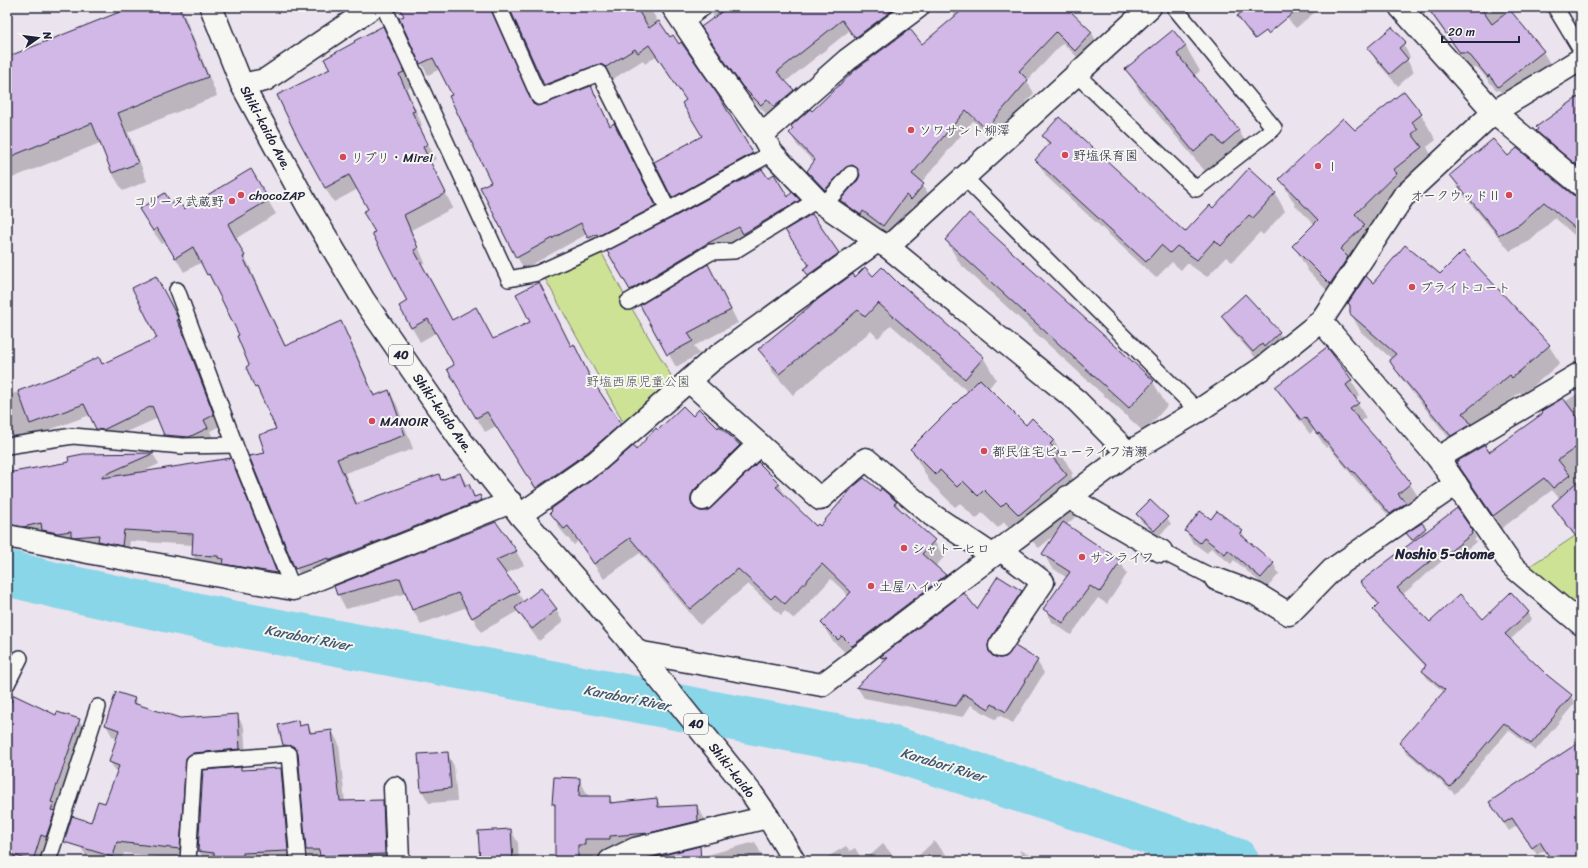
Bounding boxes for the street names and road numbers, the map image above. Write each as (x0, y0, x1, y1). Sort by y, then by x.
street label: Shiki-kaido Ave. (234, 81, 298, 175)
road number: 40 (389, 345, 413, 365)
street label: Shiki-kaido Ave. (407, 368, 479, 458)
road number: 40 (684, 714, 708, 734)
street label: Shiki-kaido (703, 737, 761, 803)

